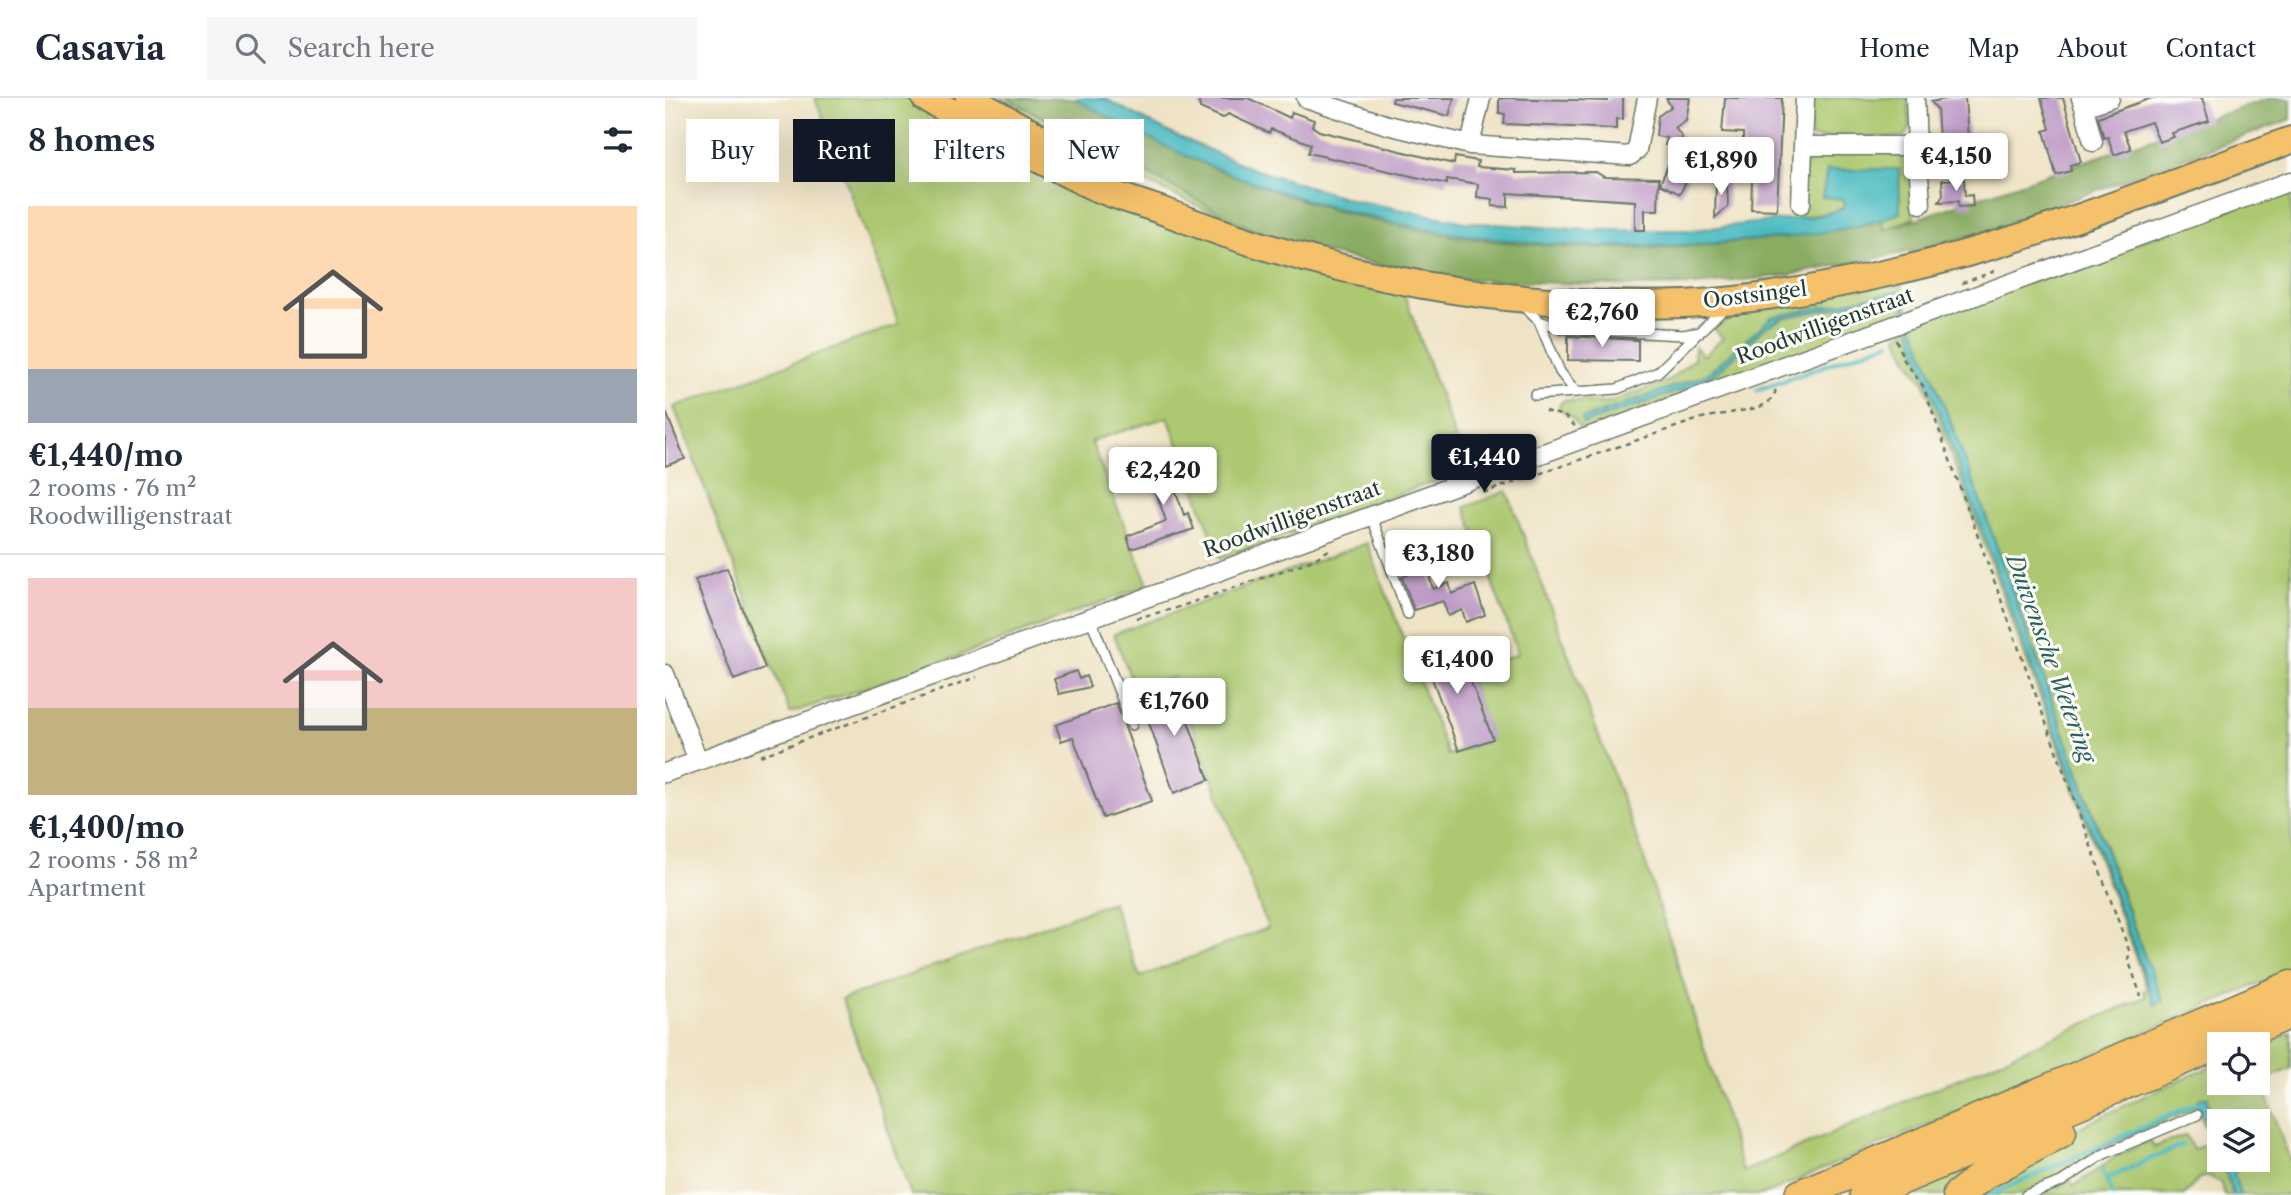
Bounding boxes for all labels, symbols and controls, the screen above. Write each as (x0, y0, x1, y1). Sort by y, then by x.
search box (207, 17, 697, 80)
text: Casavia (35, 28, 165, 69)
icon: search (231, 29, 269, 67)
text: Search here (287, 32, 435, 64)
text: Home (1859, 34, 1930, 63)
text: Map (1968, 34, 2019, 63)
text: About (2057, 34, 2128, 63)
text: Contact (2166, 34, 2256, 63)
chip: Buy (686, 119, 779, 182)
chip: Rent (793, 119, 895, 182)
chip: Filters (909, 119, 1030, 182)
chip: New (1044, 119, 1144, 182)
icon: filters (599, 121, 637, 159)
text: 8 homes (28, 122, 155, 159)
pin: €4,150 (1899, 134, 2013, 193)
pin: €1,890 (1664, 138, 1778, 197)
text: €4,150 (1920, 142, 1992, 170)
text: €1,890 (1684, 146, 1758, 174)
icon: home (270, 251, 396, 377)
street label: Oostsingel (1702, 276, 1808, 313)
street label: Roodwilligenstraat (1733, 282, 1917, 369)
pin: €2,760 (1545, 289, 1659, 349)
text: €2,760 (1565, 298, 1639, 326)
pin: €1,440 (1427, 434, 1541, 494)
text: €1,440/mo (28, 437, 183, 474)
text: €1,440 (1447, 443, 1521, 471)
pin: €2,420 (1106, 448, 1220, 507)
text: €2,420 (1125, 456, 1201, 484)
text: 2 rooms · 76 m² (28, 474, 196, 502)
street label: Roodwilligenstraat (1200, 475, 1384, 562)
text: Roodwilligenstraat (28, 502, 233, 530)
pin: €3,180 (1381, 531, 1495, 590)
text: €3,180 (1401, 539, 1475, 567)
water label: Duivensche Wetering (2000, 548, 2103, 768)
icon: home (270, 623, 396, 749)
pin: €1,400 (1400, 636, 1514, 696)
text: €1,400 (1420, 645, 1494, 673)
pin: €1,760 (1117, 678, 1231, 738)
text: €1,760 (1139, 687, 1209, 715)
text: €1,400/mo (28, 809, 185, 846)
text: 2 rooms · 58 m² (28, 846, 198, 874)
text: Apartment (28, 874, 146, 902)
map controls (2207, 1032, 2270, 1172)
button: locate (2207, 1032, 2270, 1095)
button: layers (2207, 1109, 2270, 1172)

